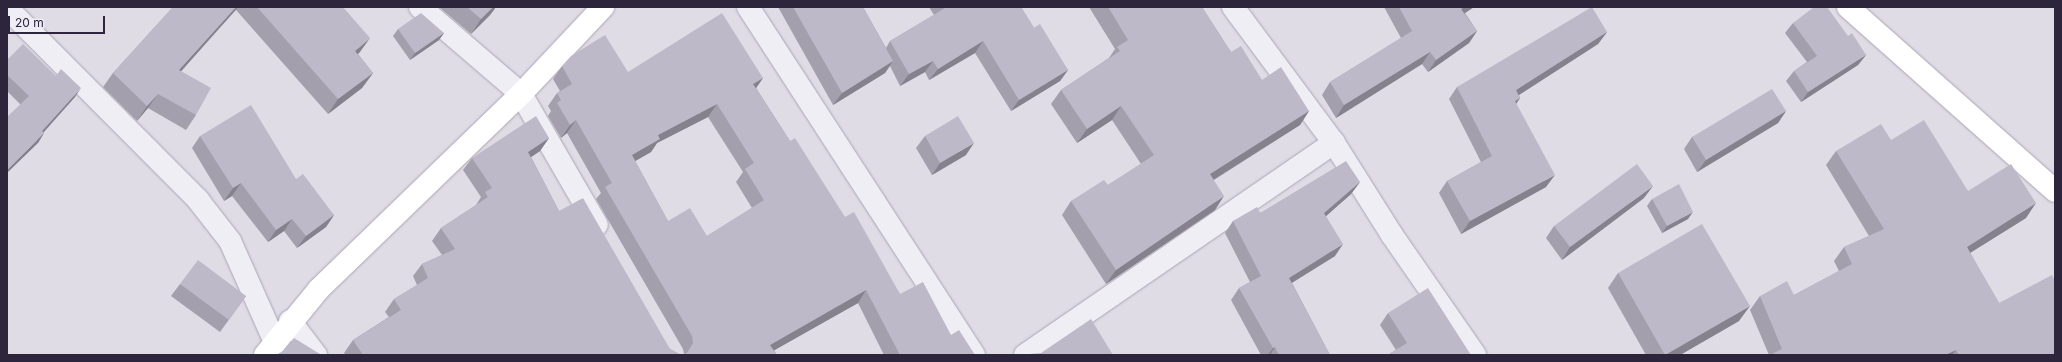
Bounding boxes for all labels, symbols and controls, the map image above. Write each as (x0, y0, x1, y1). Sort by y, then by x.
scale bar (10, 8, 107, 34)
text: 20 m (15, 15, 44, 30)

